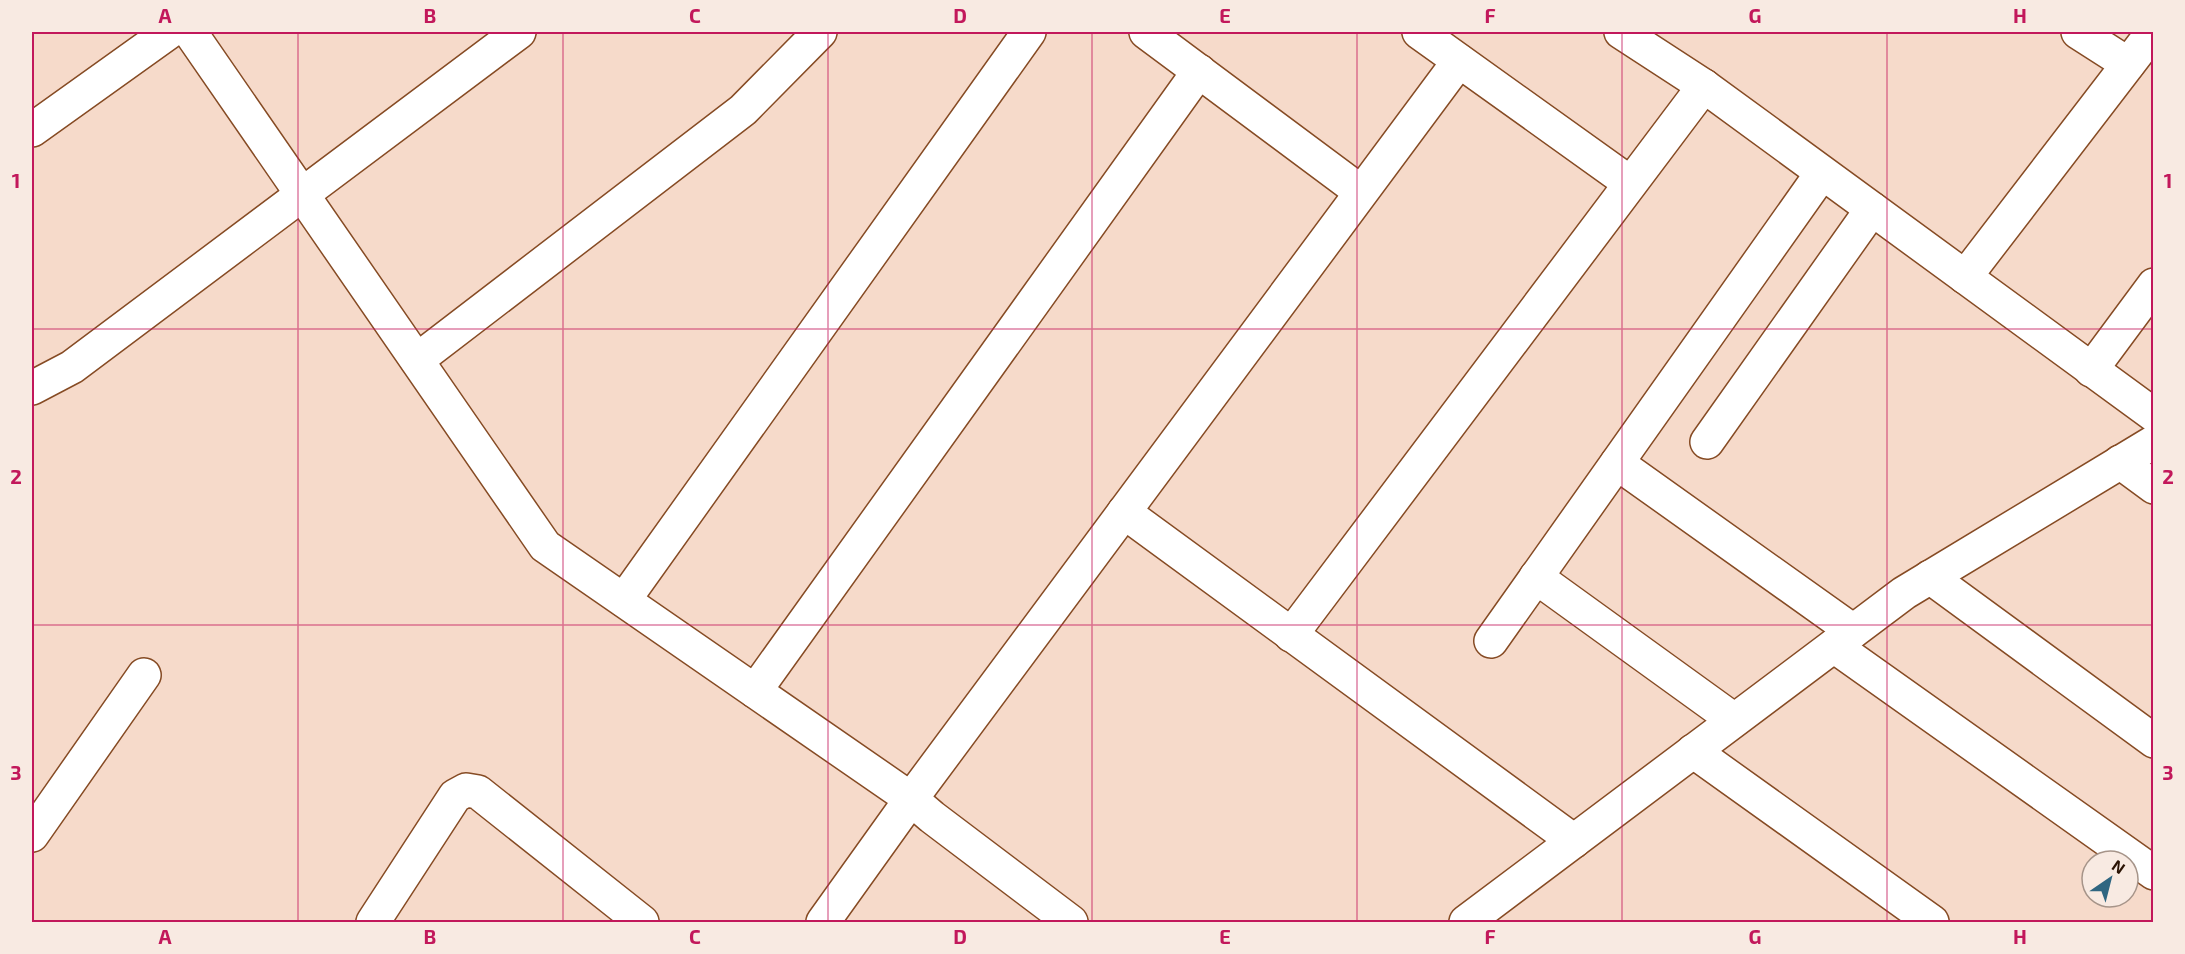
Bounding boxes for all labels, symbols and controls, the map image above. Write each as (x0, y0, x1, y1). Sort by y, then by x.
text: A (158, 3, 172, 27)
text: B (424, 3, 436, 27)
text: C (689, 3, 701, 27)
text: D (953, 3, 967, 27)
text: E (1219, 3, 1231, 27)
text: F (1484, 3, 1496, 27)
text: G (1749, 3, 1761, 27)
text: H (2013, 3, 2027, 27)
text: 1 (12, 168, 20, 192)
text: 1 (2164, 168, 2172, 192)
text: 2 (10, 464, 22, 488)
text: 2 (2162, 464, 2174, 488)
text: 3 (10, 760, 22, 784)
text: 3 (2162, 760, 2174, 784)
north arrow (2080, 849, 2140, 909)
text: N (2109, 855, 2129, 877)
text: A (158, 924, 172, 948)
text: B (424, 924, 436, 948)
text: C (689, 924, 701, 948)
text: D (953, 924, 967, 948)
text: E (1219, 924, 1231, 948)
text: F (1484, 924, 1496, 948)
text: G (1749, 924, 1761, 948)
text: H (2013, 924, 2027, 948)

